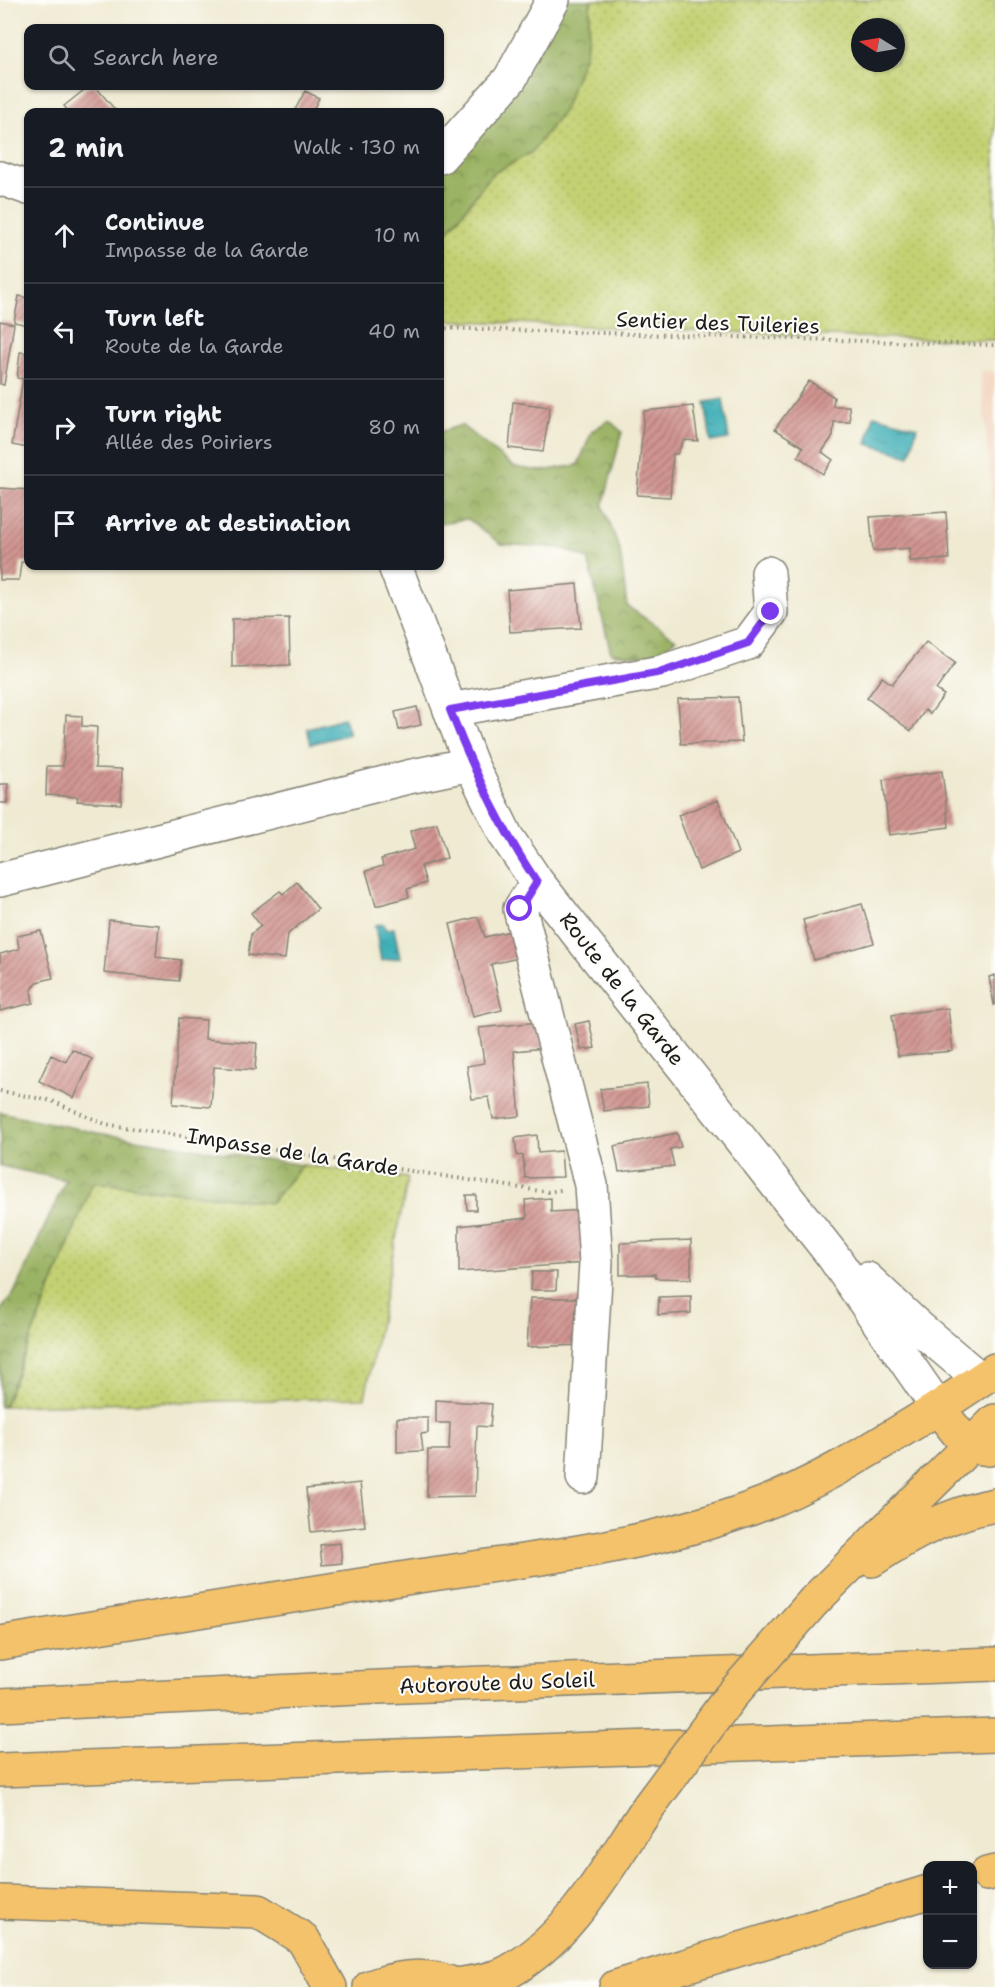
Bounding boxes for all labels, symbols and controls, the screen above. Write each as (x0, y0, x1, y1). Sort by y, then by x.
north arrow (851, 18, 905, 72)
search box (24, 24, 444, 90)
icon: search (45, 41, 78, 74)
text: Search here (93, 43, 219, 72)
text: 2 min (48, 130, 124, 165)
text: Walk · 130 m (293, 134, 420, 160)
text: Continue (105, 208, 205, 237)
icon: ahead (48, 219, 81, 252)
text: 10 m (374, 222, 420, 248)
text: Impasse de la Garde (105, 237, 309, 263)
text: Turn left (105, 304, 204, 333)
street label: Sentier des Tuileries (616, 305, 820, 341)
icon: left (48, 315, 81, 348)
text: 40 m (368, 318, 420, 344)
text: Route de la Garde (105, 333, 284, 359)
text: Turn right (105, 400, 222, 429)
icon: right (48, 411, 81, 444)
text: 80 m (368, 414, 420, 440)
text: Allée des Poiriers (105, 429, 273, 455)
icon: arrive (48, 507, 81, 540)
text: Arrive at destination (105, 509, 351, 538)
route end (757, 598, 783, 624)
route start (506, 895, 532, 921)
street label: Route de la Garde (553, 906, 691, 1072)
street label: Impasse de la Garde (185, 1121, 401, 1183)
street label: Autoroute du Soleil (399, 1666, 596, 1700)
map controls (923, 1861, 977, 1969)
button: + (923, 1861, 977, 1915)
button: − (923, 1915, 977, 1969)

